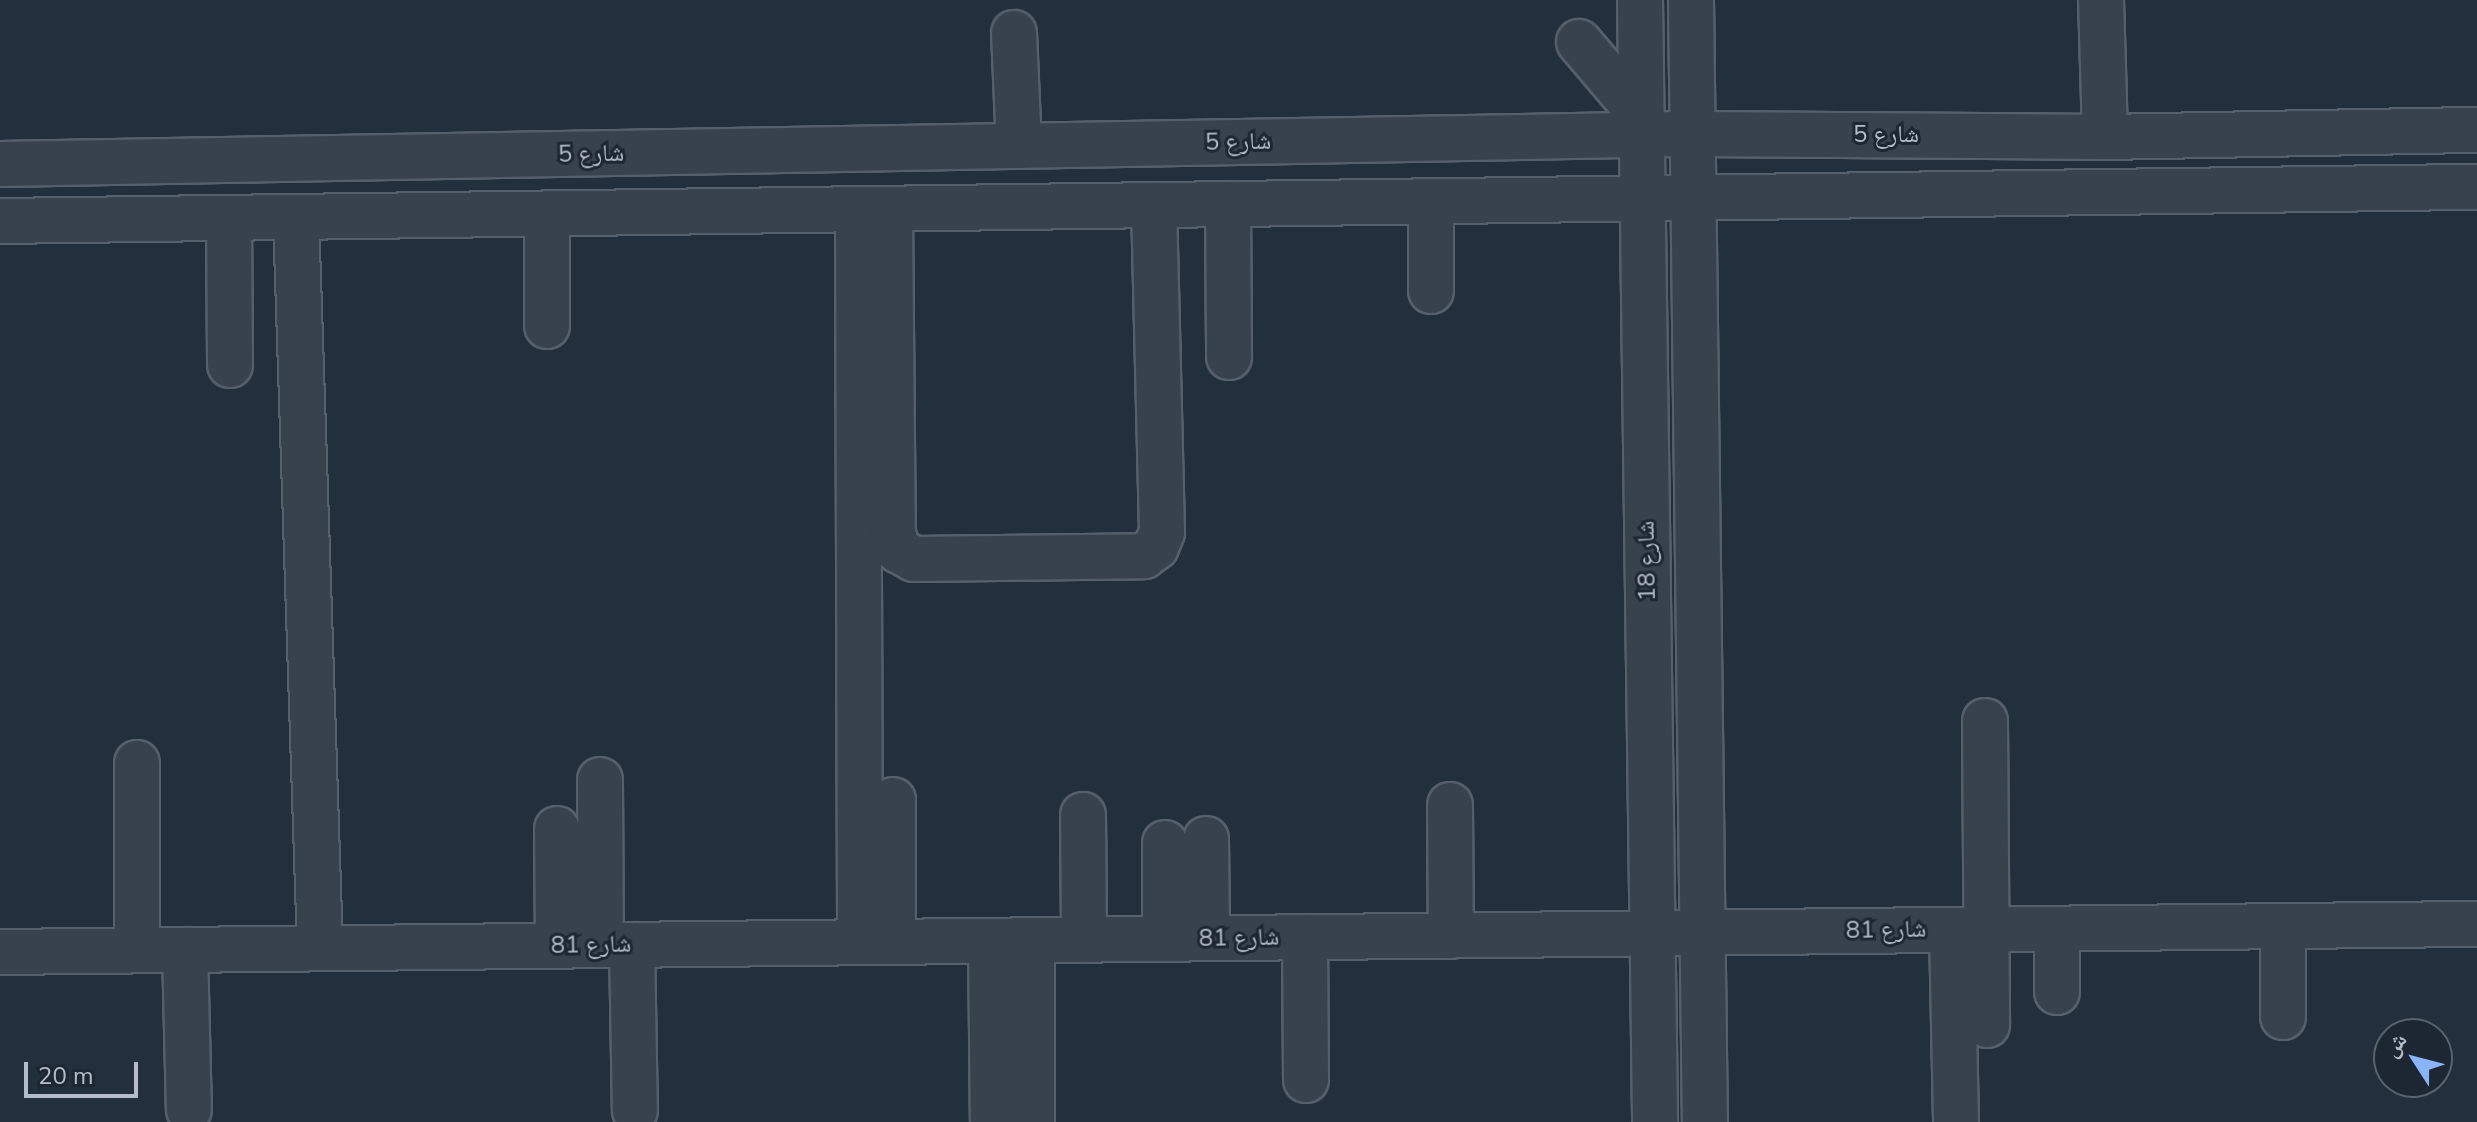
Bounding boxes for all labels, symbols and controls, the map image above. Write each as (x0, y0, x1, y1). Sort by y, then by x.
street label: شارع 5 (1853, 121, 1919, 149)
street label: شارع 5 (1205, 127, 1271, 157)
street label: شارع 5 (558, 139, 624, 169)
street label: شارع 18 (1632, 520, 1662, 602)
street label: شارع 81 (1845, 915, 1927, 945)
street label: شارع 81 (1198, 923, 1280, 953)
street label: شارع 81 (550, 930, 632, 960)
north arrow (2373, 1018, 2453, 1098)
text: ش (2376, 1027, 2414, 1063)
scale bar (28, 1046, 142, 1096)
text: 20 m (38, 1060, 94, 1092)

